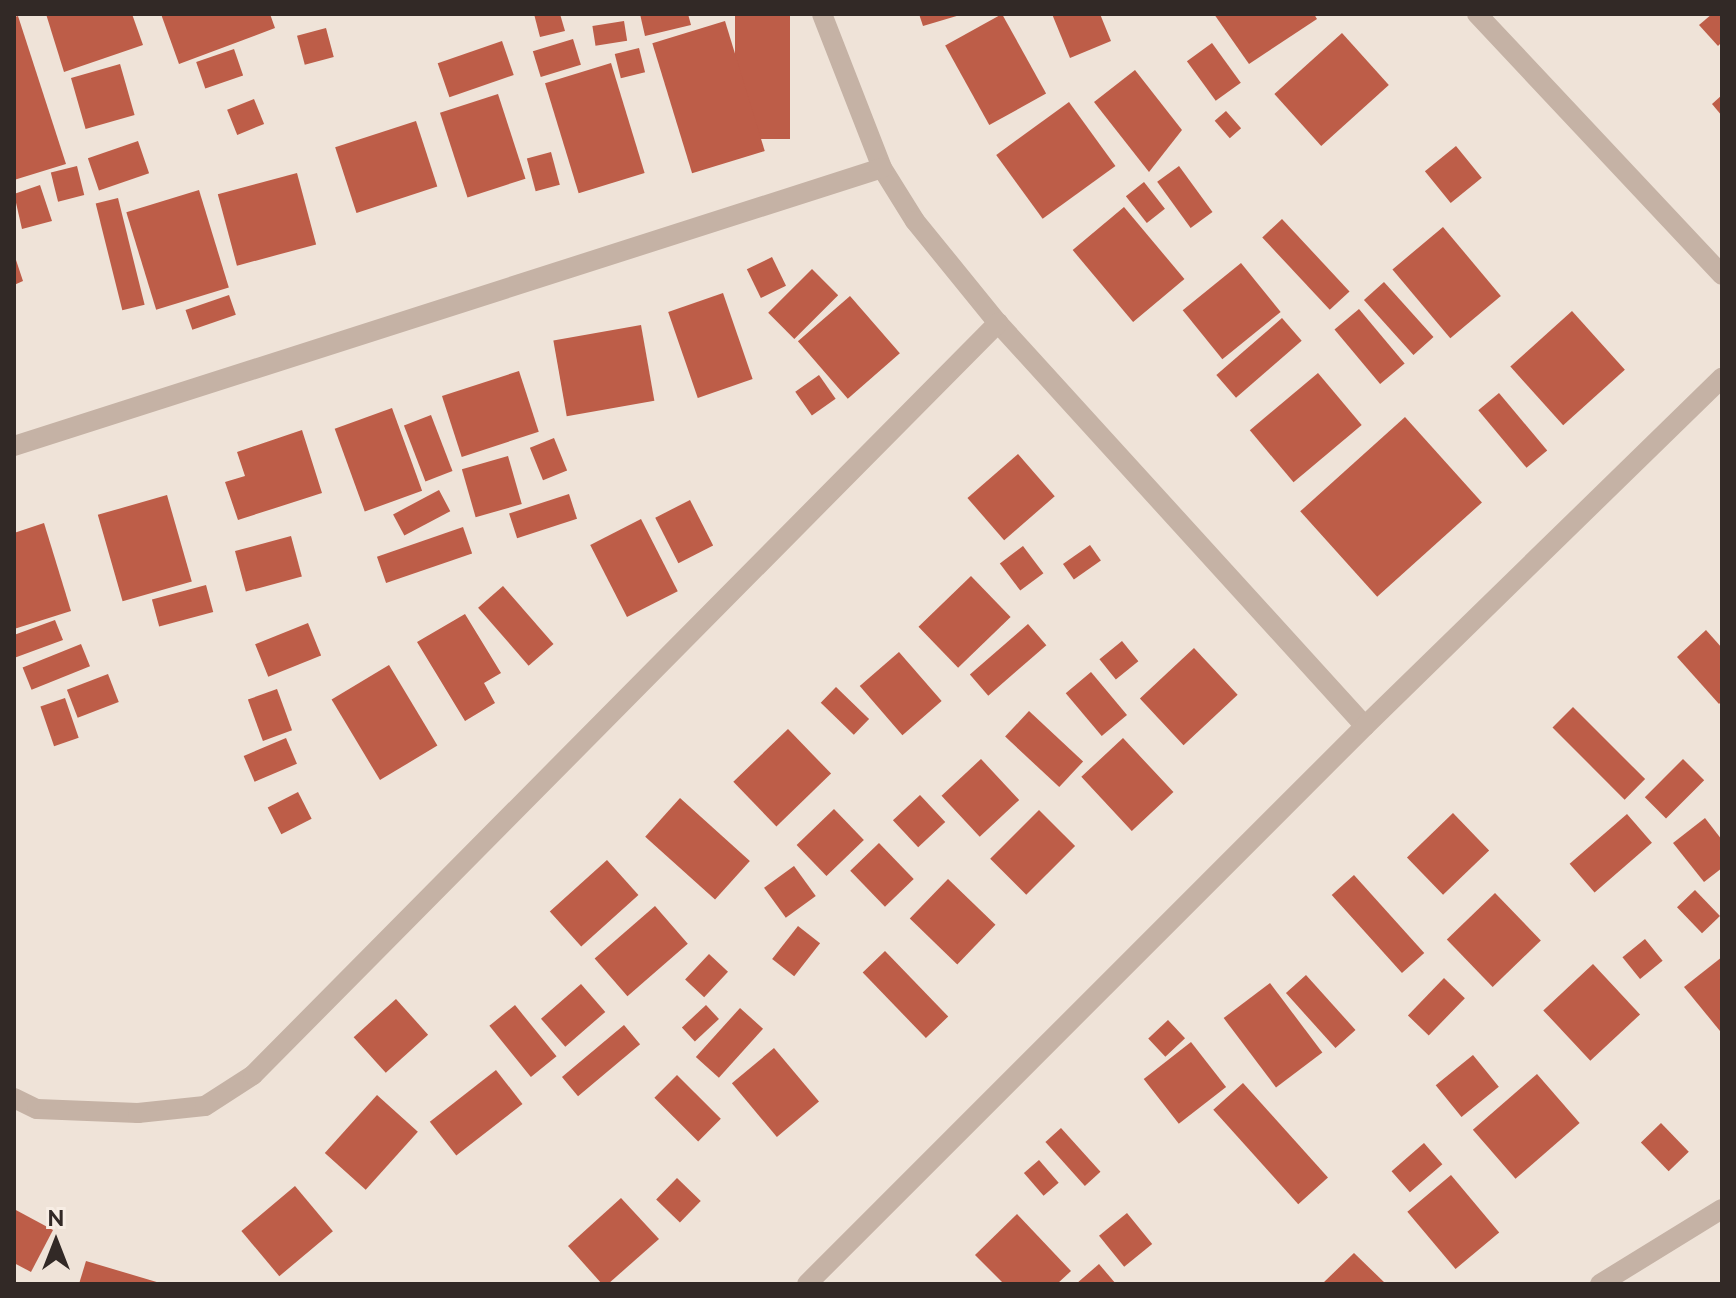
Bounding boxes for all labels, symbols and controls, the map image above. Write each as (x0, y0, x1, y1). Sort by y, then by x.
north arrow (16, 1202, 96, 1282)
text: N (48, 1205, 64, 1231)

